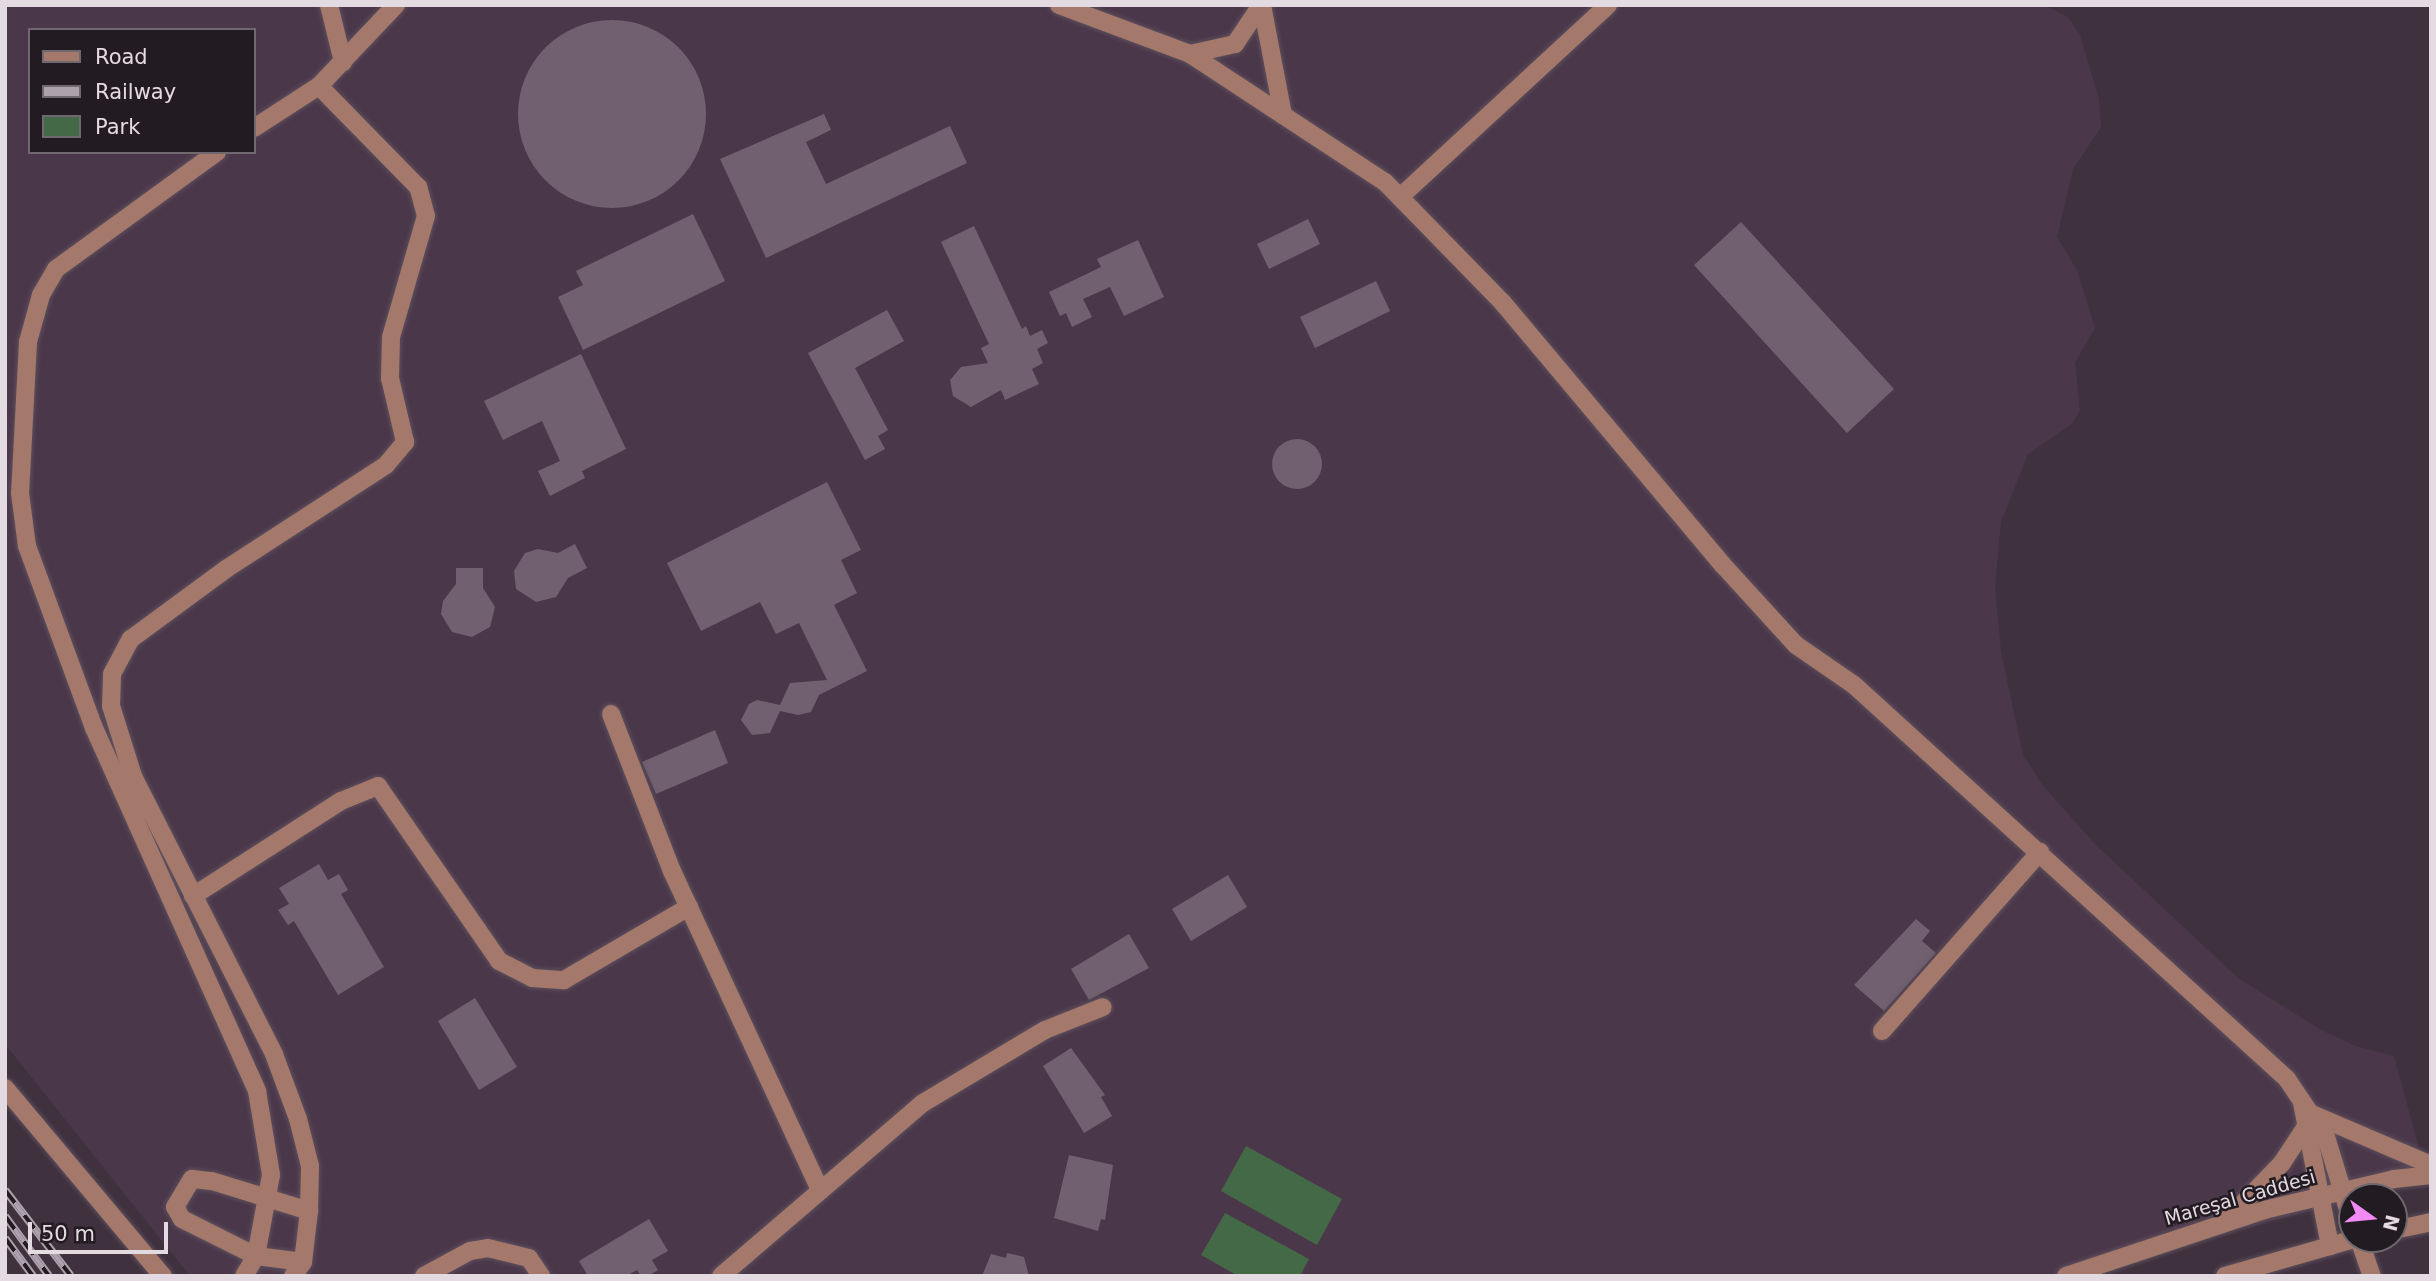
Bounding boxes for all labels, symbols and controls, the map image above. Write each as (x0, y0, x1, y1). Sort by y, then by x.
legend (28, 28, 256, 154)
text: Road (95, 45, 148, 69)
text: Railway (95, 80, 176, 104)
text: Park (95, 115, 140, 139)
street label: Mareşal Caddesi (2162, 1166, 2318, 1230)
north arrow (2338, 1183, 2408, 1253)
scale bar (32, 1208, 172, 1252)
text: N (2379, 1212, 2404, 1233)
text: 50 m (41, 1222, 95, 1246)

